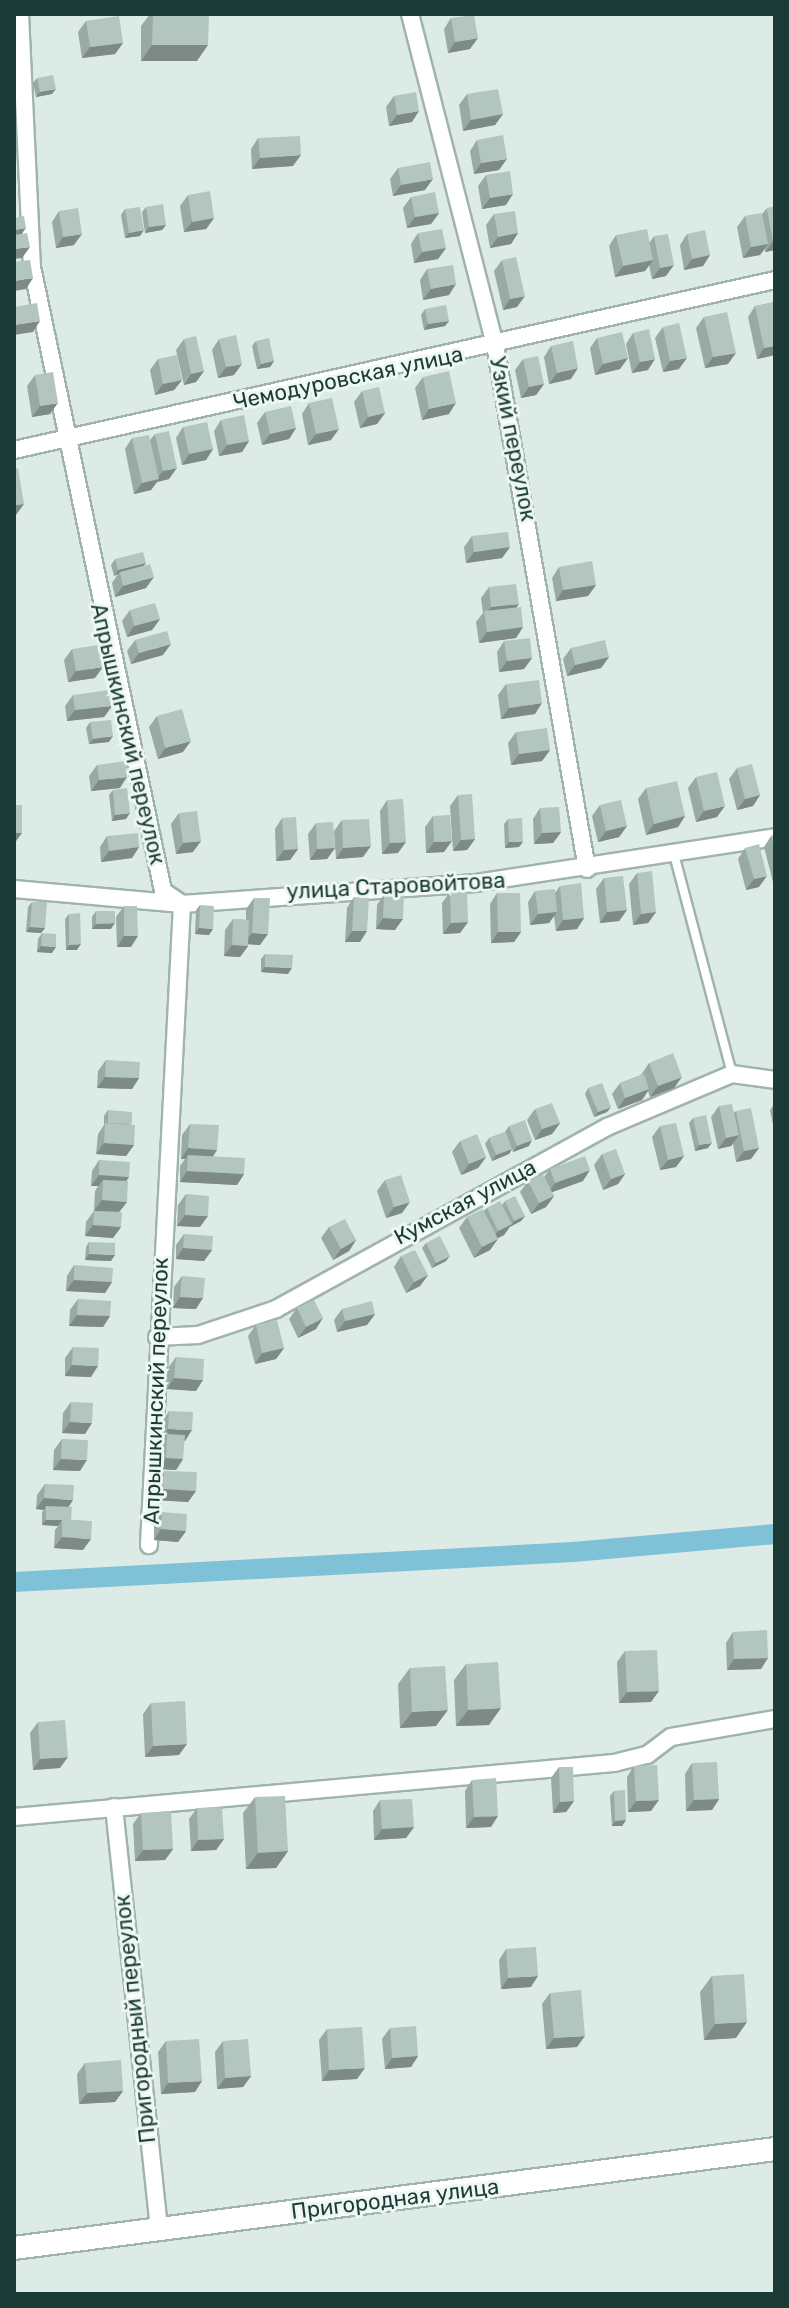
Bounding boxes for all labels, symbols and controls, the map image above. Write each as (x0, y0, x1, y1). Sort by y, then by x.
street label: Чемодуровская улица (231, 341, 465, 415)
street label: Узкий переулок (484, 354, 542, 524)
street label: Апрышкинский переулок (85, 601, 171, 867)
street label: улица Старовойтова (286, 867, 506, 905)
street label: Кумская улица (390, 1154, 540, 1250)
street label: Апрышкинский переулок (138, 1257, 174, 1525)
street label: Пригородный переулок (109, 1893, 161, 2145)
street label: Пригородная улица (290, 2173, 500, 2225)

